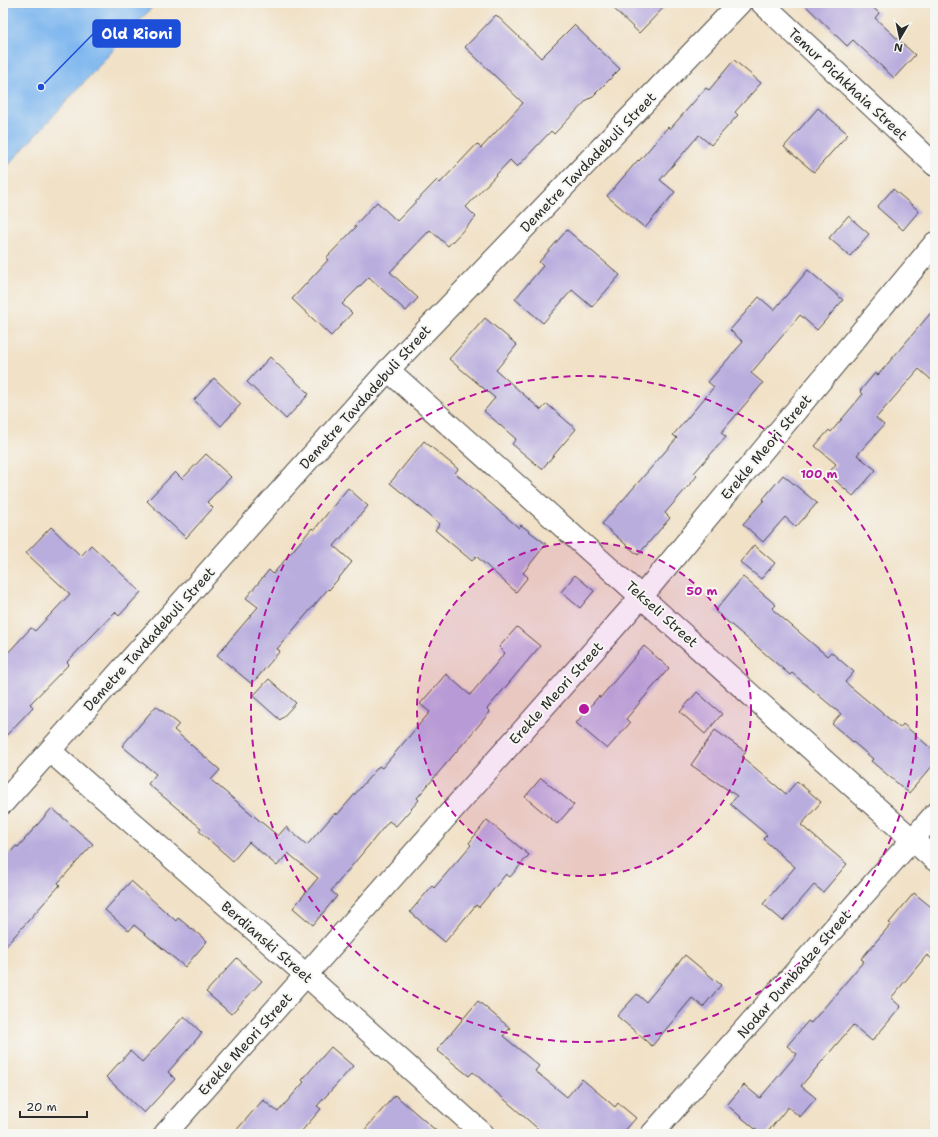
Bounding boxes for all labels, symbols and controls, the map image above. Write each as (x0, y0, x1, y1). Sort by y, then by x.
north arrow (880, 18, 920, 58)
callout: Old Rioni (93, 20, 180, 47)
text: Old Rioni (101, 24, 173, 44)
street label: Temur Pichkhaia Street (785, 24, 911, 144)
text: N (893, 39, 904, 55)
street label: Demetre Tavdadebuli Street (516, 88, 660, 236)
street label: Demetre Tavdadebuli Street (295, 321, 435, 473)
street label: Erekle Meori Street (717, 391, 815, 503)
text: 100 m (801, 466, 838, 482)
street label: Demetre Tavdadebuli Street (79, 563, 219, 715)
street label: Tekseli Street (622, 577, 702, 651)
text: 50 m (687, 583, 718, 599)
street label: Erekle Meori Street (505, 638, 607, 748)
centre of rings (577, 702, 591, 716)
street label: Berdianski Street (217, 897, 317, 987)
street label: Nodar Dumbadze Street (733, 906, 855, 1042)
street label: Erekle Meori Street (194, 989, 296, 1099)
scale bar (20, 1093, 87, 1119)
text: 20 m (26, 1099, 57, 1115)

